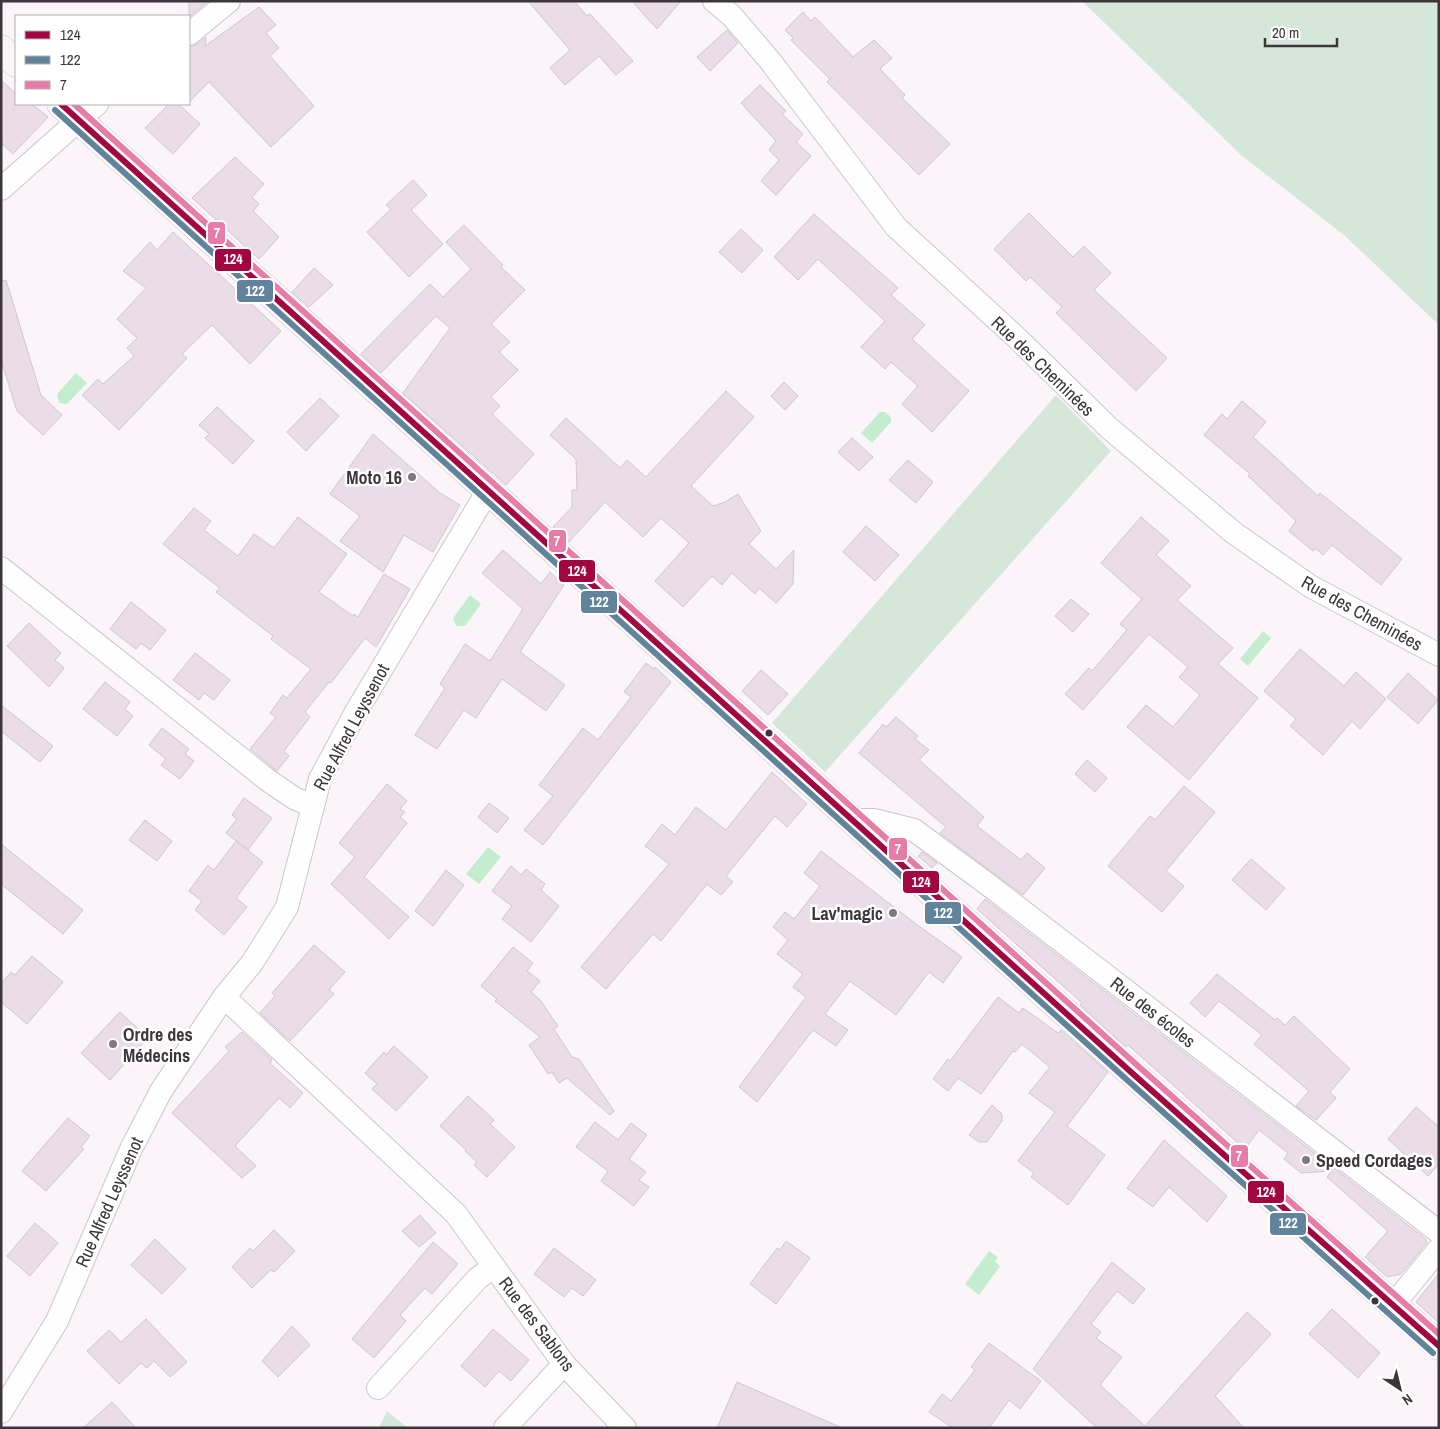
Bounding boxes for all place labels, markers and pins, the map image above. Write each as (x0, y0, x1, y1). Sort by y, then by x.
place label: Moto 16 (346, 465, 402, 490)
marker: Moto 16 (406, 471, 418, 483)
unlabelled marker (764, 728, 774, 738)
place label: Lav'magic (811, 901, 883, 926)
marker: Lav'magic (887, 907, 899, 919)
place label: Ordre des Médecins (123, 1022, 193, 1068)
marker: Ordre des Médecins (107, 1038, 119, 1050)
place label: Speed Cordages (1316, 1148, 1432, 1173)
marker: Speed Cordages (1300, 1154, 1312, 1166)
unlabelled marker (1370, 1296, 1380, 1306)

